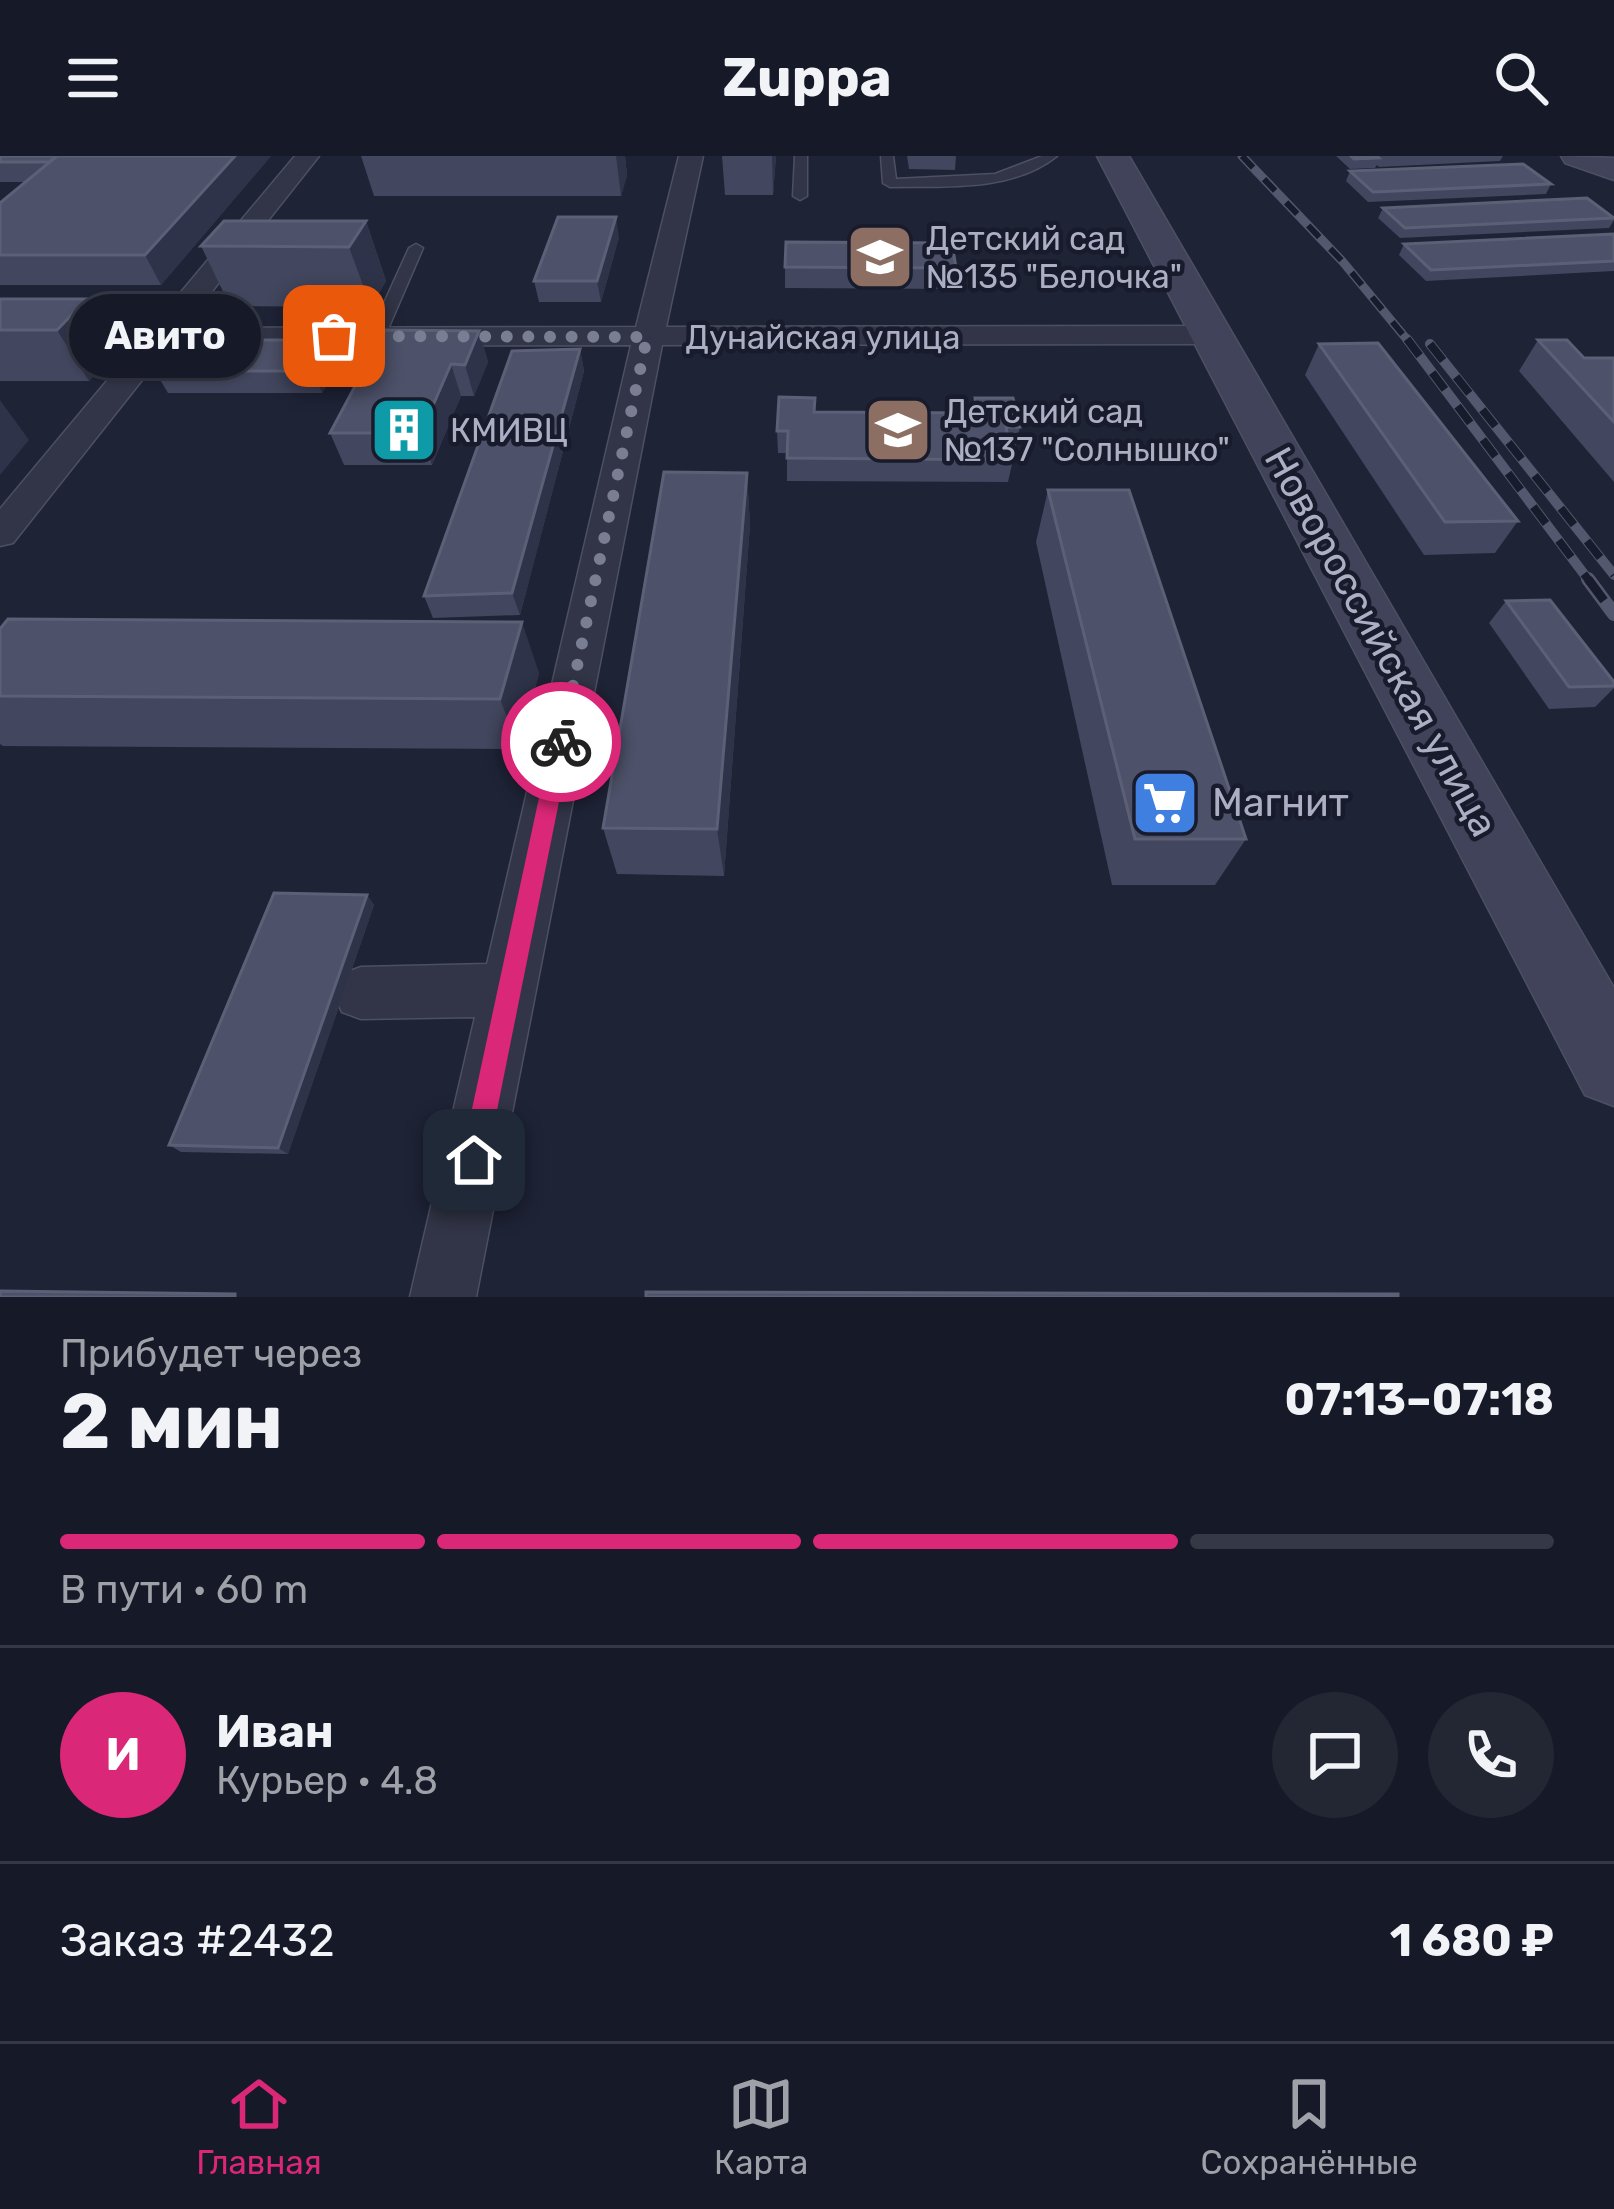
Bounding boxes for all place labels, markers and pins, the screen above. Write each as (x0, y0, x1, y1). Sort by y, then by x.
place label: Детский сад №135 "Белочка" (926, 219, 1182, 296)
school or university icon: Детский сад №135 "Белочка" (845, 222, 915, 292)
pin (283, 285, 385, 387)
callout: Авито (70, 294, 262, 378)
place label: Детский сад №137 "Солнышко" (944, 392, 1230, 469)
building icon: КМИВЦ (369, 395, 439, 465)
school or university icon: Детский сад №137 "Солнышко" (863, 395, 933, 465)
place label: КМИВЦ (450, 411, 568, 450)
supermarket icon: Магнит (1130, 768, 1200, 838)
place label: Магнит (1212, 780, 1349, 826)
pin (423, 1109, 525, 1211)

